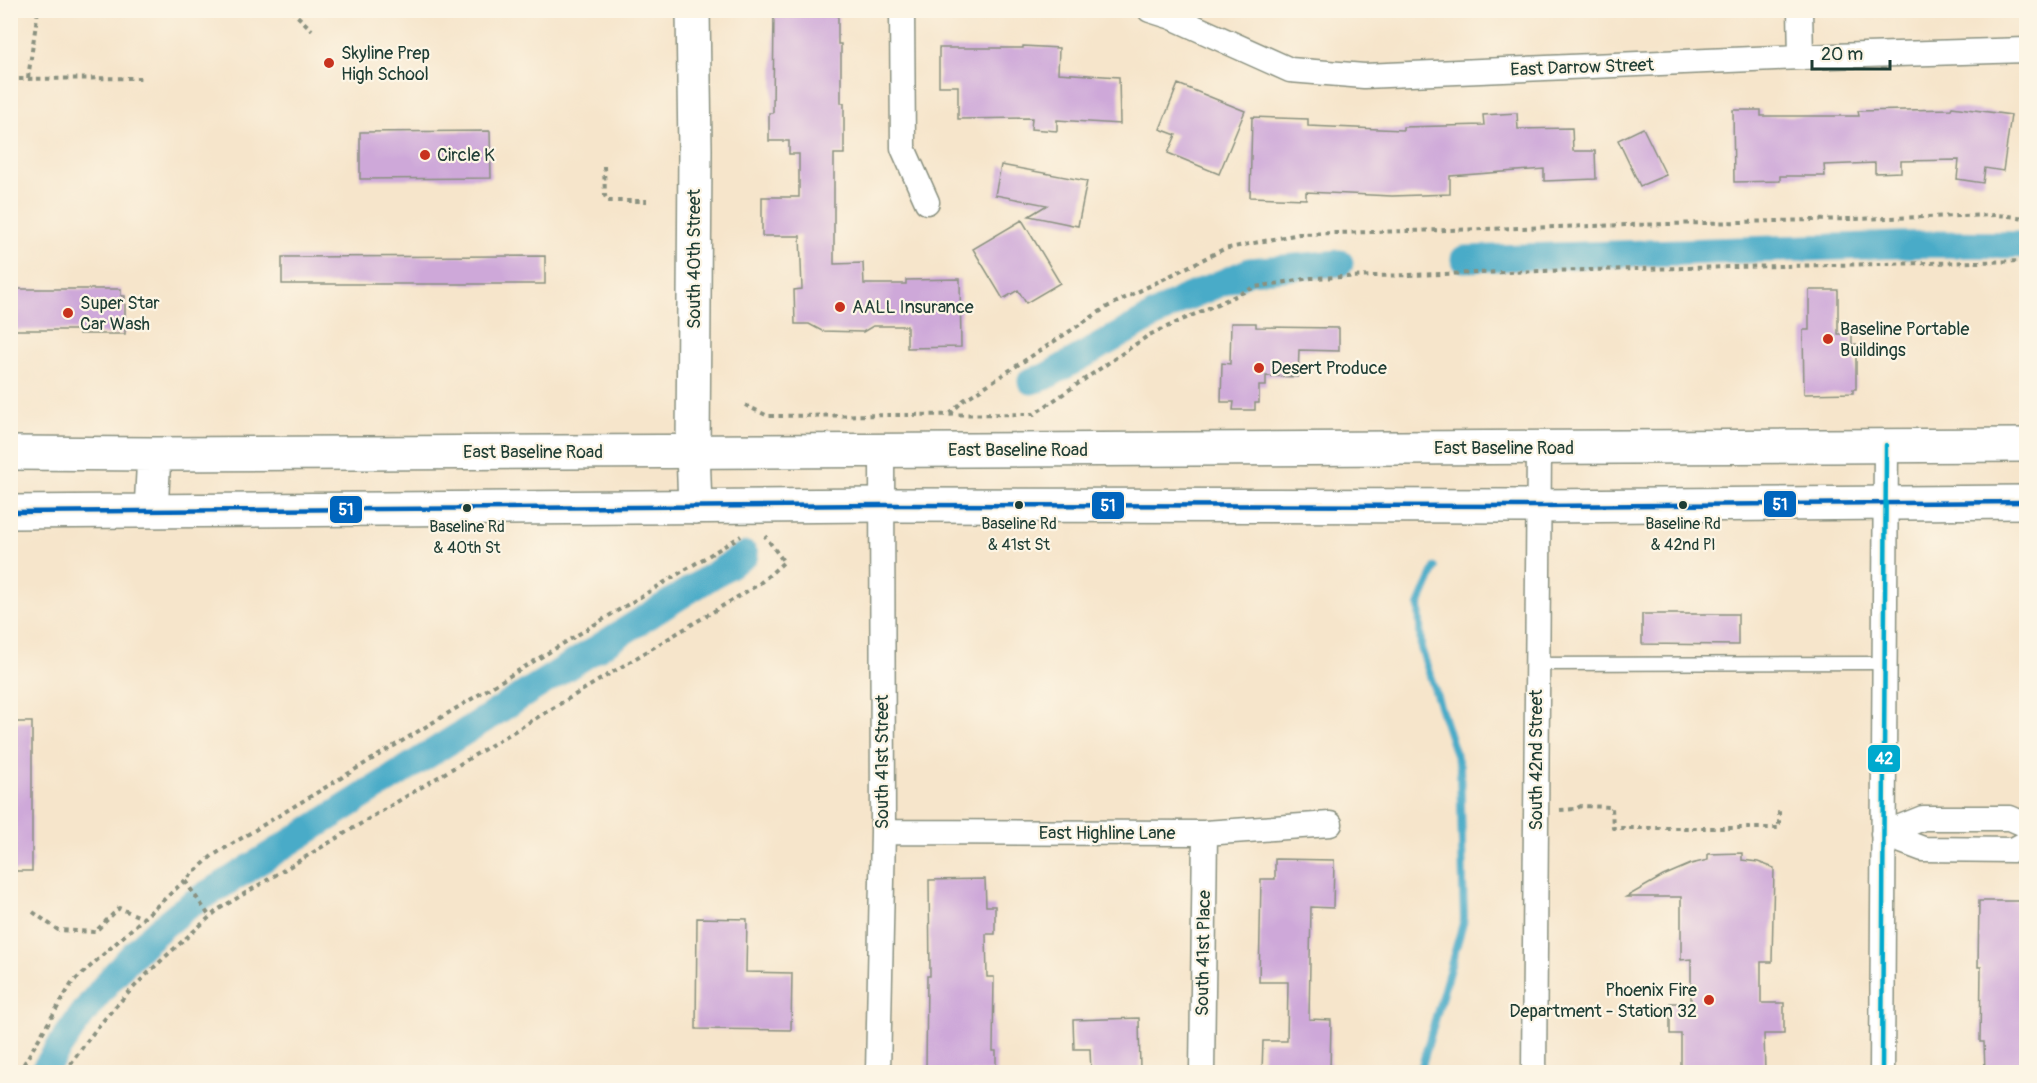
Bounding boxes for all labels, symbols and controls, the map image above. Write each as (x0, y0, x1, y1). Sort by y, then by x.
scale bar (1812, 33, 1890, 71)
place label: Skyline Prep High School (341, 42, 430, 86)
text: 20 m (1821, 43, 1863, 66)
street label: East Darrow Street (1510, 53, 1655, 81)
marker: Skyline Prep High School (322, 56, 336, 70)
place label: Circle K (437, 144, 495, 167)
marker: Circle K (418, 148, 432, 162)
street label: South 40th Street (683, 188, 706, 329)
place label: Super Star Car Wash (80, 292, 160, 336)
place label: AALL Insurance (852, 296, 974, 319)
marker: AALL Insurance (833, 300, 847, 314)
marker: Super Star Car Wash (61, 306, 75, 320)
place label: Baseline Portable Buildings (1840, 318, 1970, 362)
marker: Baseline Portable Buildings (1821, 332, 1835, 346)
place label: Desert Produce (1271, 357, 1387, 380)
marker: Desert Produce (1252, 361, 1266, 375)
street label: East Baseline Road (1434, 437, 1574, 460)
street label: East Baseline Road (948, 439, 1088, 462)
street label: East Baseline Road (463, 441, 603, 464)
line badge: 51 (1763, 490, 1797, 518)
line badge: 51 (1091, 491, 1125, 520)
line badge: 51 (329, 495, 363, 524)
text: 51 (1773, 495, 1787, 515)
text: 51 (1101, 496, 1115, 516)
marker: Baseline Rd & 41st St (1013, 499, 1025, 511)
marker: Baseline Rd & 42nd Pl (1677, 499, 1689, 511)
text: 51 (339, 500, 353, 520)
marker: Baseline Rd & 40th St (461, 502, 473, 514)
place label: Baseline Rd & 41st St (981, 514, 1057, 555)
place label: Baseline Rd & 42nd Pl (1645, 514, 1721, 555)
place label: Baseline Rd & 40th St (429, 517, 505, 558)
street label: South 42nd Street (1525, 689, 1548, 831)
street label: South 41st Street (871, 694, 894, 829)
line badge: 42 (1867, 744, 1901, 773)
text: 42 (1875, 749, 1893, 769)
street label: East Highline Lane (1039, 822, 1175, 845)
street label: South 41st Place (1191, 890, 1216, 1016)
place label: Phoenix Fire Department - Station 32 (1509, 979, 1697, 1023)
marker: Phoenix Fire Department - Station 32 (1702, 993, 1716, 1007)

